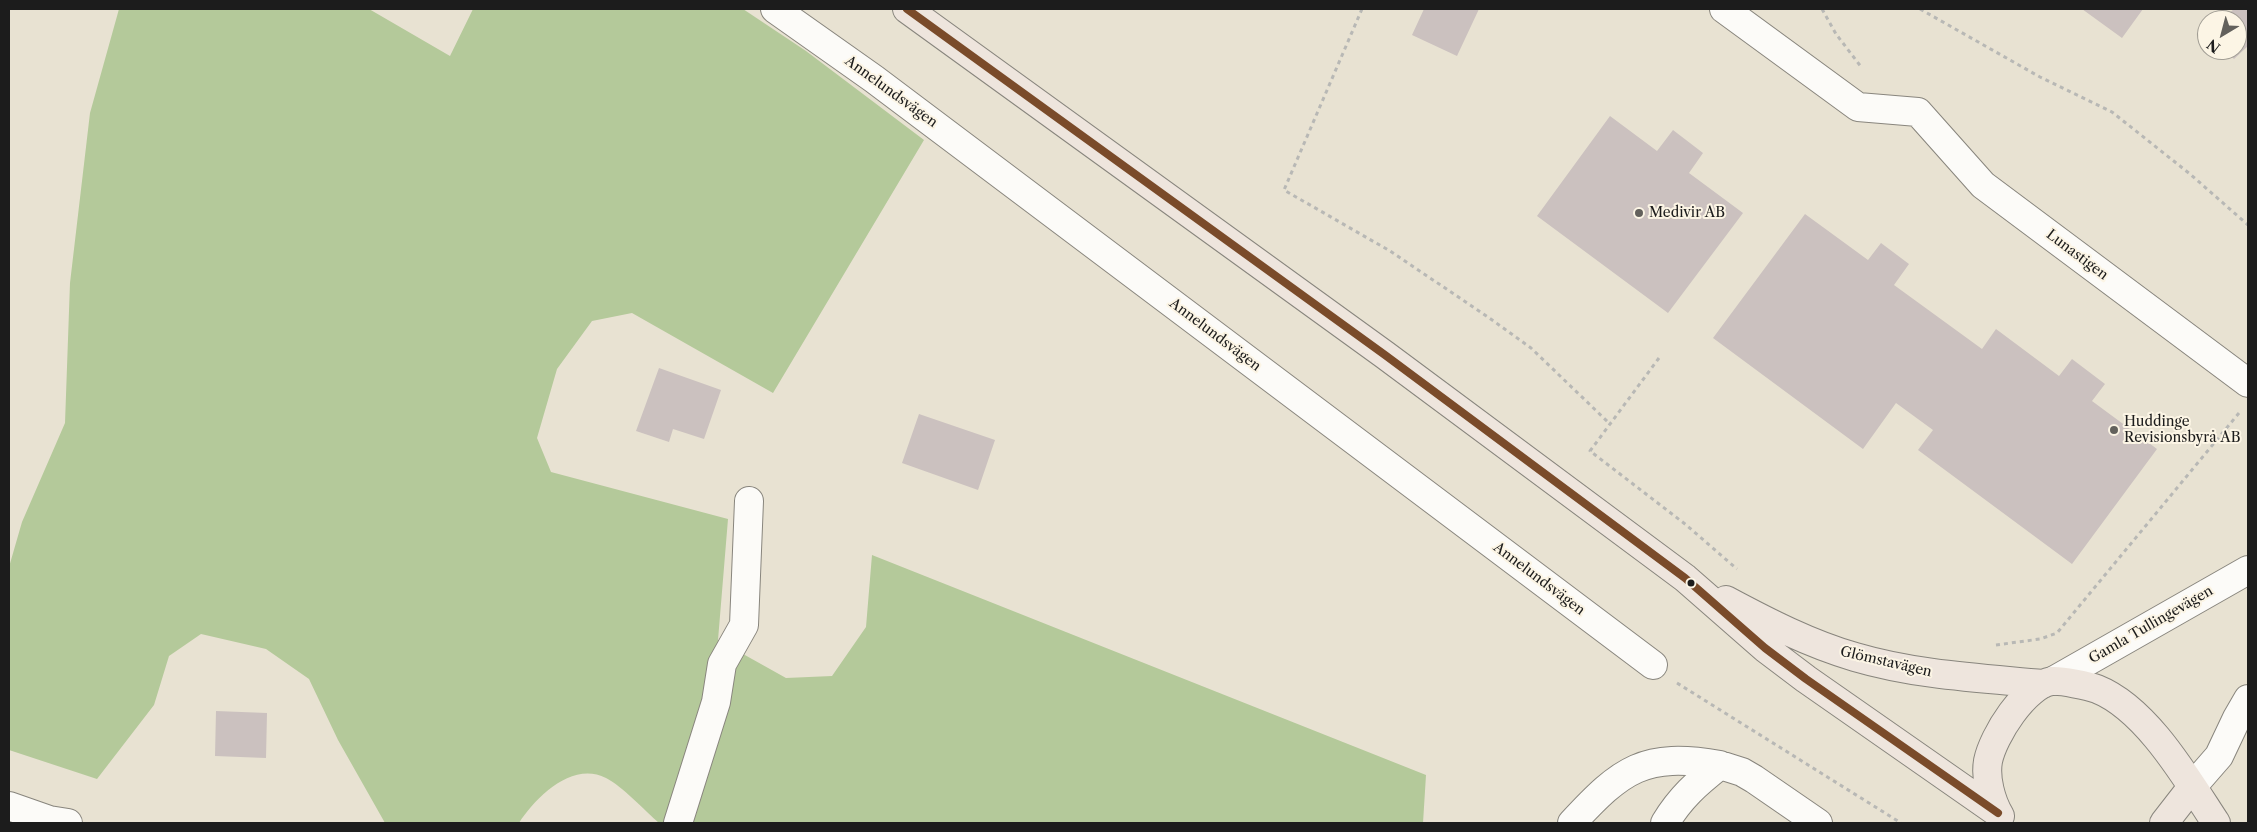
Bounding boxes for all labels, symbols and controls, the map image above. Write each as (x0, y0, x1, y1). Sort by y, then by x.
north arrow (2197, 10, 2247, 60)
text: N (2203, 35, 2224, 57)
street label: Annelundsvägen (841, 53, 941, 131)
place label: Medivir AB (1649, 205, 1725, 221)
marker: Medivir AB (1633, 207, 1645, 219)
street label: Lunastigen (2043, 226, 2111, 284)
street label: Annelundsvägen (1166, 295, 1264, 375)
place label: Huddinge Revisionsbyrå AB (2124, 414, 2240, 447)
marker: Huddinge Revisionsbyrå AB (2108, 424, 2120, 436)
street label: Annelundsvägen (1490, 539, 1588, 619)
unlabelled marker (1686, 578, 1696, 588)
street label: Gamla Tullingevägen (2086, 583, 2216, 667)
street label: Glömstavägen (1839, 643, 1933, 681)

